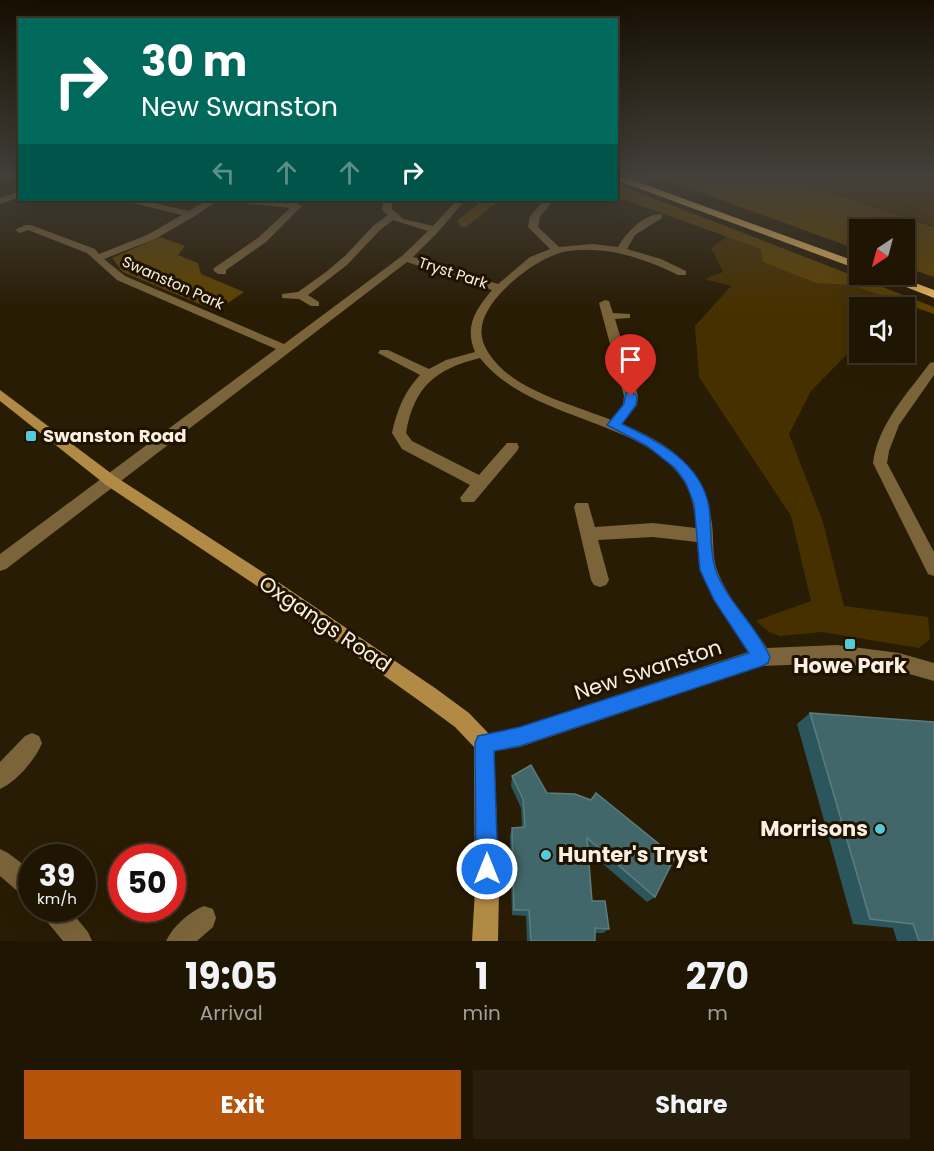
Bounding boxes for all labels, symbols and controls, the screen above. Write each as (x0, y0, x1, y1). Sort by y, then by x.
text: 30 m (141, 32, 247, 91)
icon: right (42, 42, 120, 120)
text: New Swanston (141, 88, 338, 125)
icon: left (207, 156, 240, 189)
icon: ahead (270, 156, 303, 189)
icon: ahead (333, 156, 366, 189)
icon: right (396, 156, 429, 189)
north arrow (849, 219, 915, 285)
map controls (849, 219, 915, 363)
street label: Swanston Park (119, 251, 228, 315)
street label: Tryst Park (416, 251, 491, 294)
button: sound (849, 297, 915, 363)
pin (605, 334, 656, 396)
icon: arrive (614, 343, 647, 376)
place label: Swanston Road (43, 423, 186, 448)
marker: Swanston Road (24, 429, 38, 443)
street label: Oxgangs Road (253, 569, 397, 679)
street label: New Swanston (570, 632, 725, 707)
marker: Howe Park (843, 637, 857, 651)
place label: Howe Park (793, 651, 907, 680)
place label: Morrisons (760, 814, 868, 843)
marker: Morrisons (873, 822, 887, 836)
position arrow (455, 837, 519, 901)
place label: Hunter's Tryst (558, 840, 708, 869)
speed limit sign: 50 (108, 844, 186, 922)
marker: Hunter's Tryst (539, 848, 553, 862)
text: 39 (39, 854, 75, 897)
text: km/h (37, 888, 77, 909)
text: 19:05 (185, 951, 278, 1002)
text: 1 (475, 951, 489, 1002)
text: 270 (686, 951, 749, 1002)
text: Arrival (200, 999, 263, 1027)
text: min (463, 999, 501, 1027)
text: m (707, 999, 728, 1027)
button: Exit (24, 1070, 461, 1139)
button: Share (473, 1070, 910, 1139)

